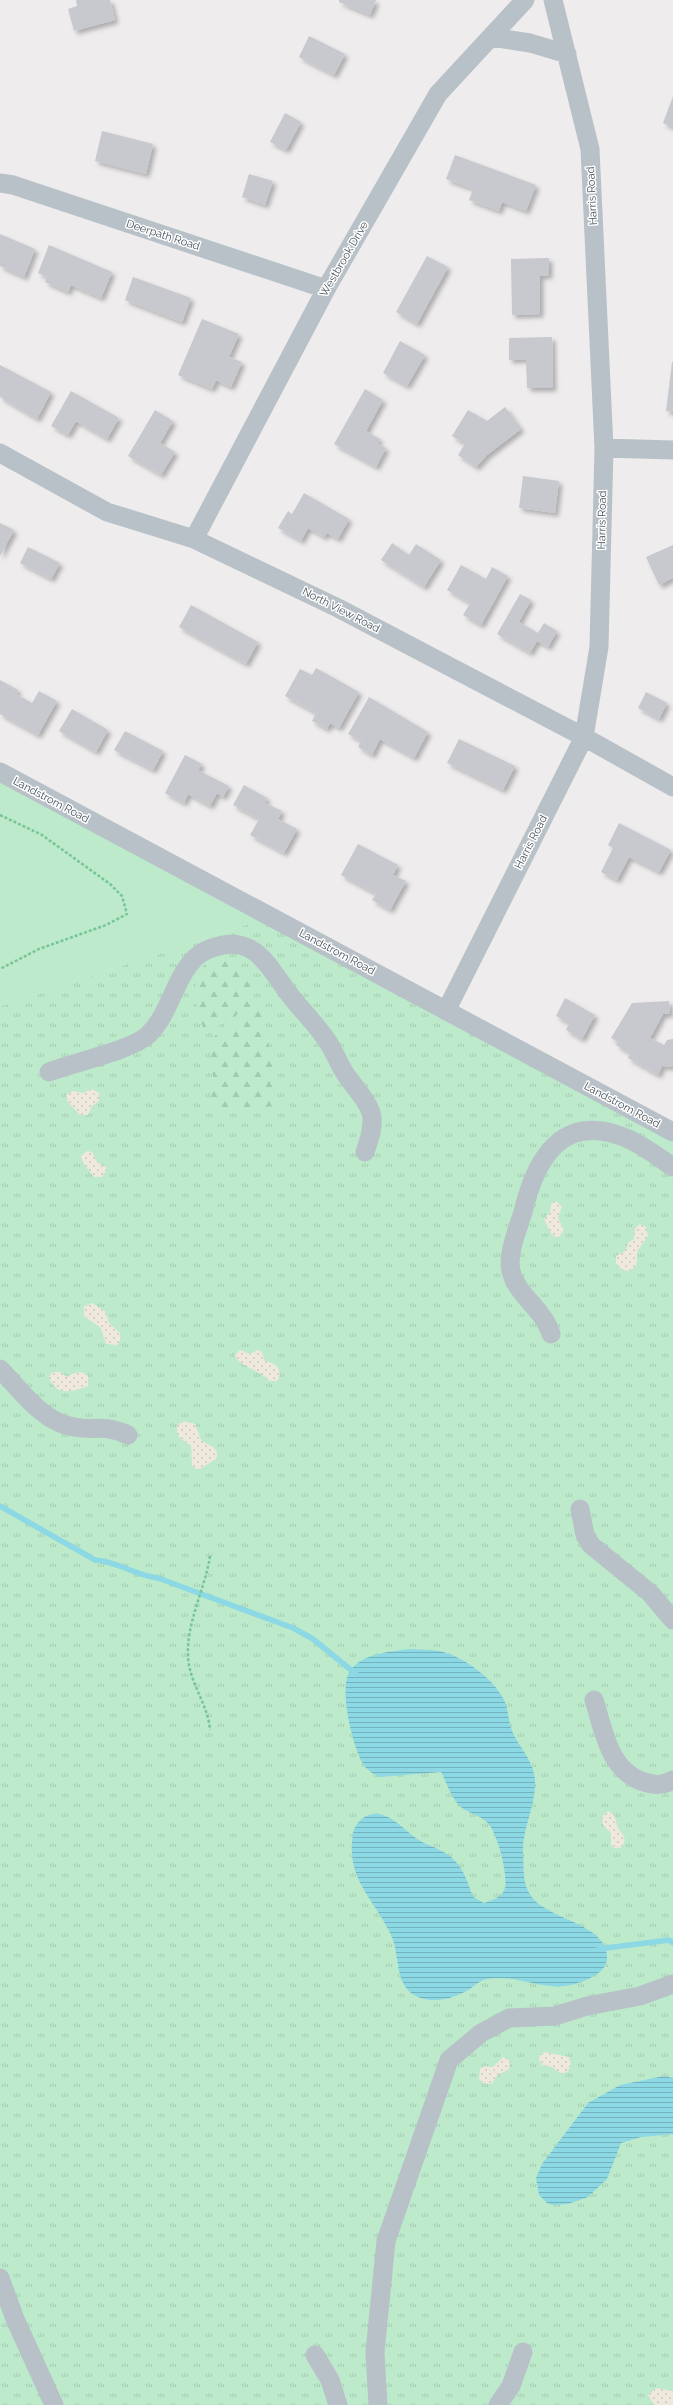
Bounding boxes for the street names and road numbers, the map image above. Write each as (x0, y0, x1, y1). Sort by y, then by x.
street label: Harris Road (584, 166, 600, 226)
street label: Deerpath Road (125, 217, 202, 253)
street label: Westbrook Drive (317, 219, 371, 299)
street label: Harris Road (595, 490, 609, 549)
street label: North View Road (300, 585, 382, 635)
street label: Landstrom Road (11, 774, 91, 826)
street label: Harris Road (512, 813, 550, 871)
street label: Landstrom Road (297, 926, 377, 978)
street label: Landstrom Road (582, 1079, 662, 1131)

